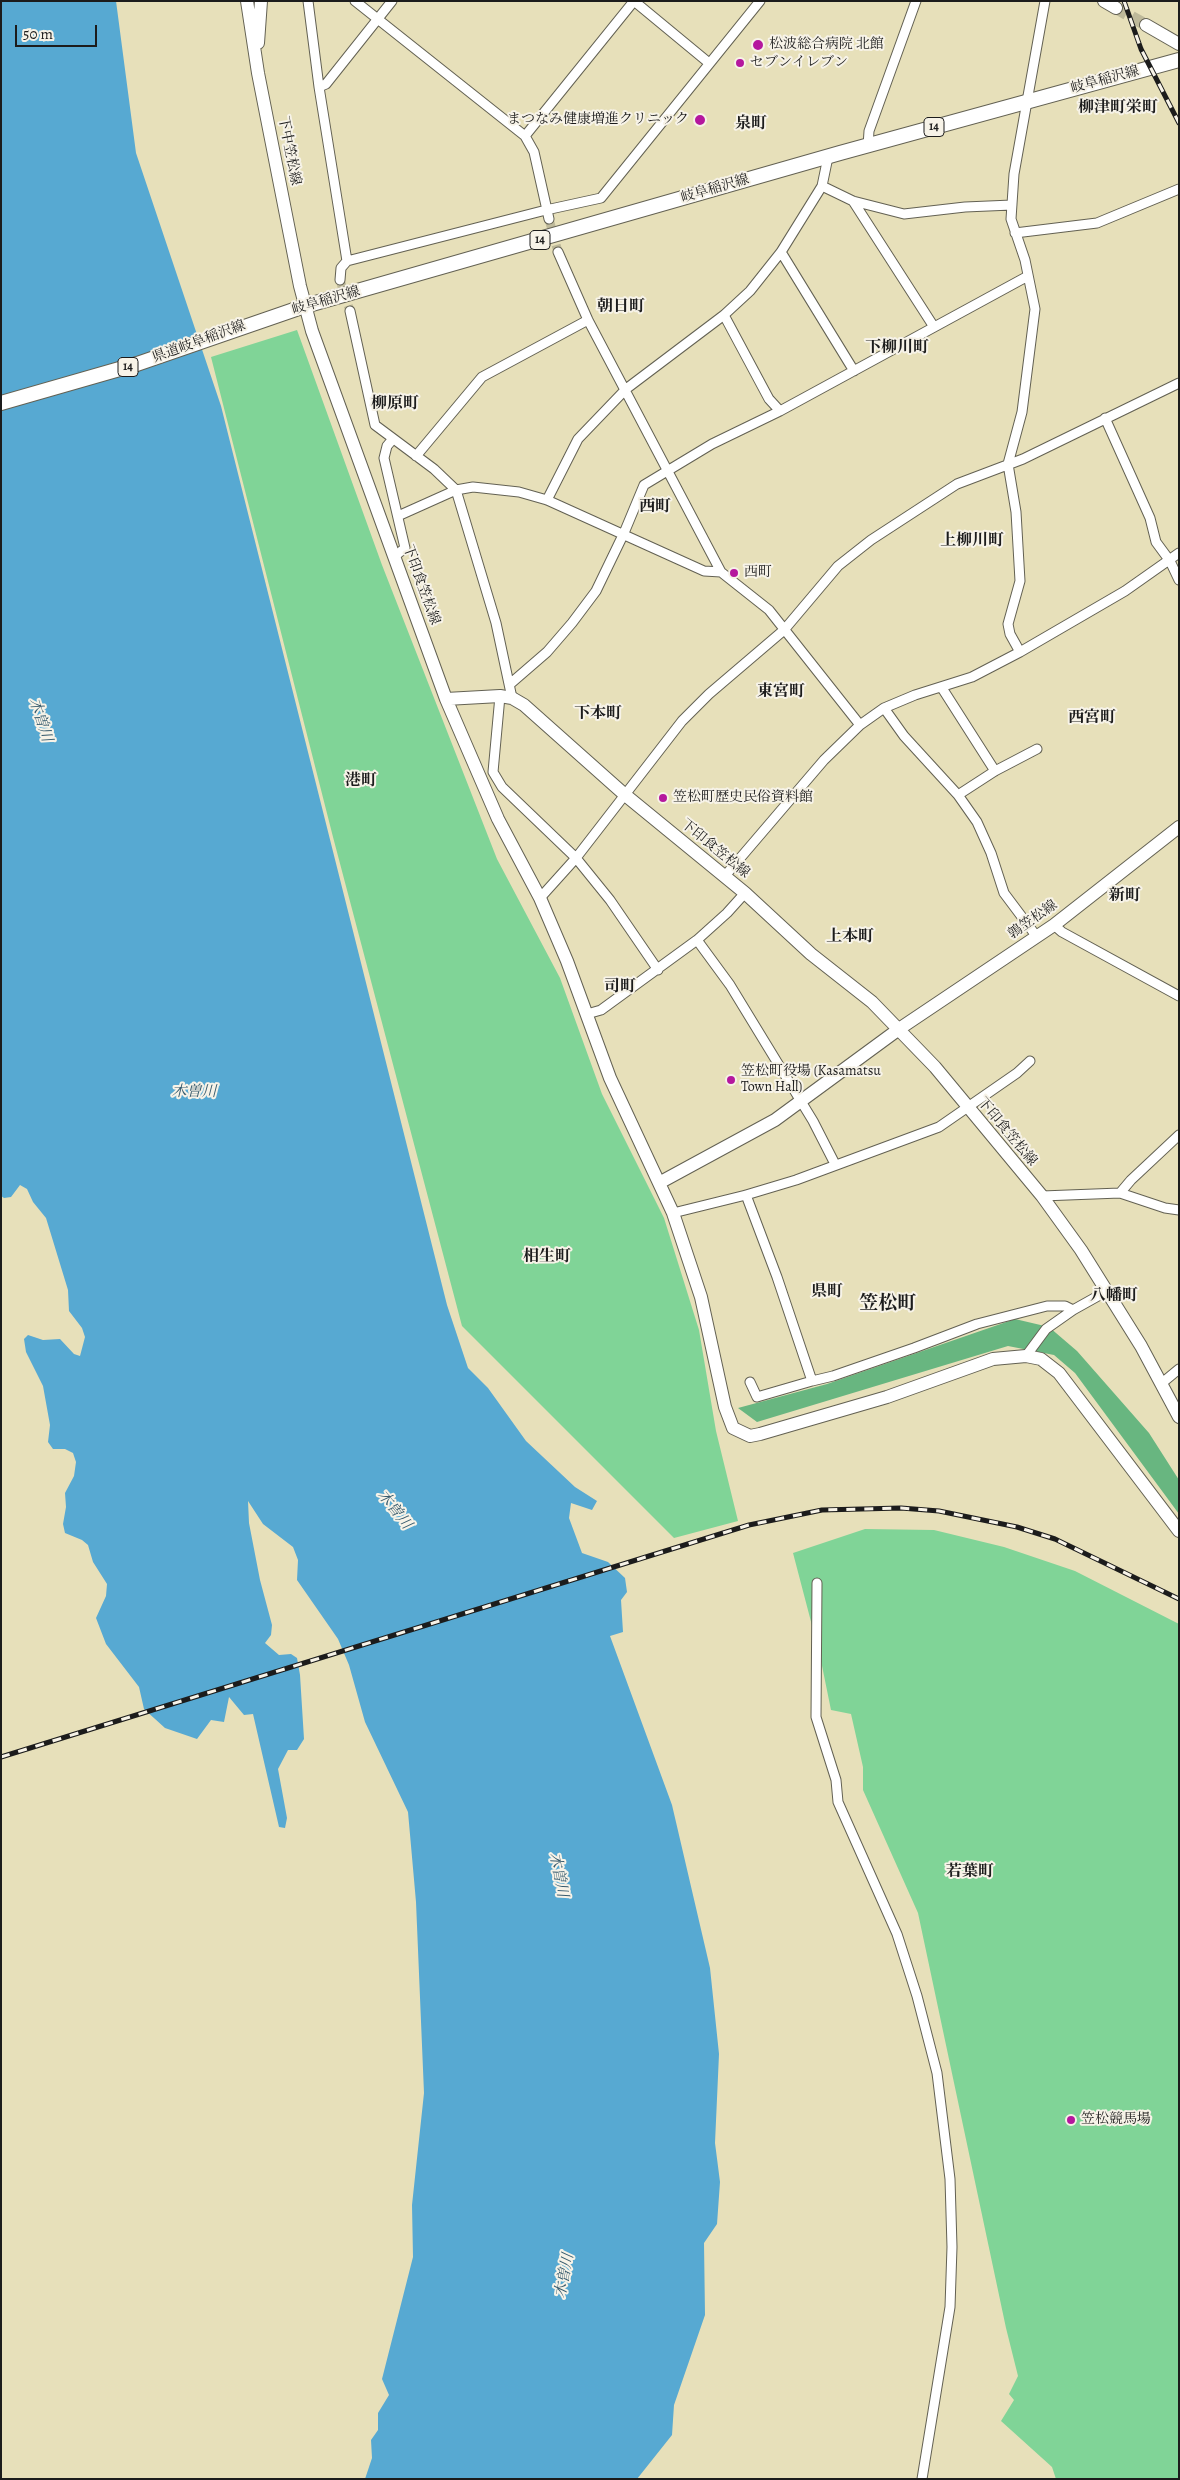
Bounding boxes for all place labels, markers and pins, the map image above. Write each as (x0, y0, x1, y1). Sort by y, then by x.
place label: 松波総合病院 北館 (769, 37, 884, 53)
marker: 松波総合病院 北館 (751, 38, 765, 52)
place label: セブンイレブン (750, 55, 848, 71)
marker: セブンイレブン (734, 57, 746, 69)
place label: まつなみ健康増進クリニック (507, 112, 689, 128)
marker: まつなみ健康増進クリニック (693, 113, 707, 127)
place label: 西町 (744, 565, 772, 581)
marker: 西町 (728, 567, 740, 579)
place label: 笠松町歴史民俗資料館 (673, 790, 813, 806)
marker: 笠松町歴史民俗資料館 (657, 792, 669, 804)
place label: 笠松町役場 (Kasamatsu Town Hall) (741, 1064, 881, 1096)
marker: 笠松町役場 (Kasamatsu Town Hall) (725, 1074, 737, 1086)
place label: 笠松競馬場 (1081, 2112, 1151, 2128)
marker: 笠松競馬場 (1065, 2114, 1077, 2126)

